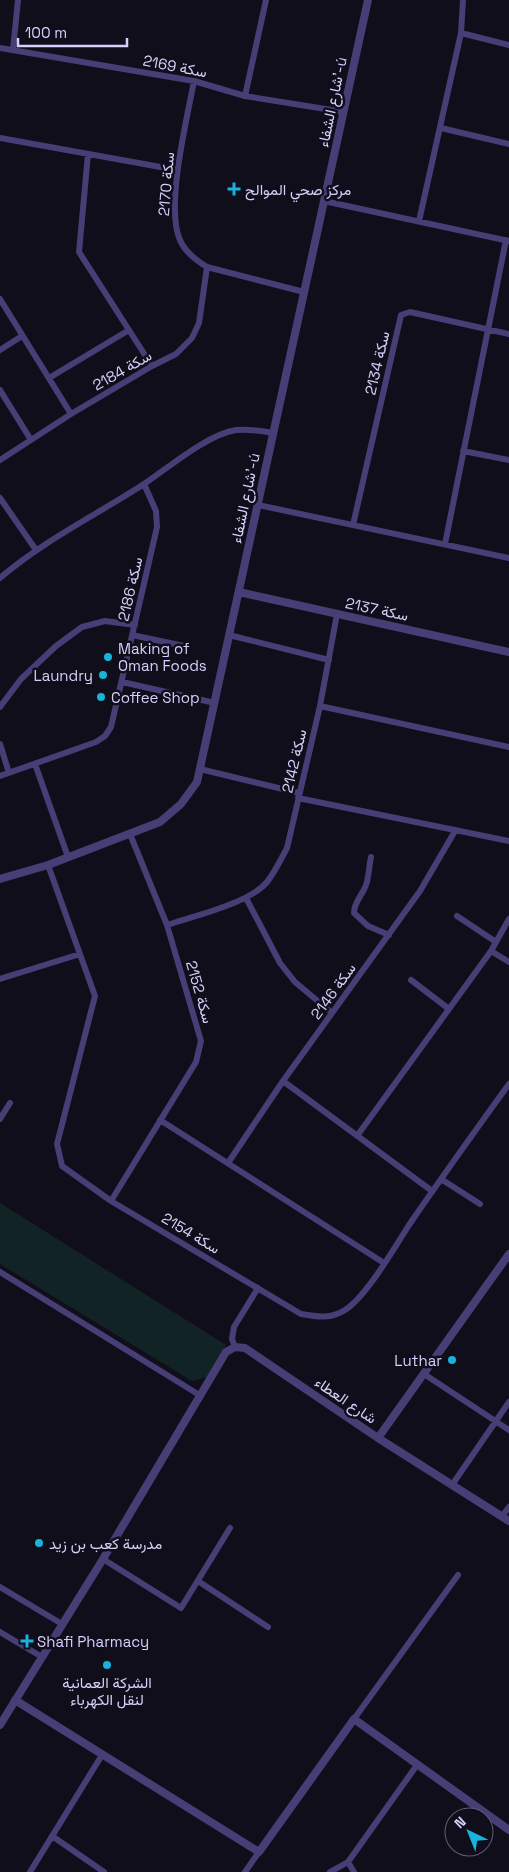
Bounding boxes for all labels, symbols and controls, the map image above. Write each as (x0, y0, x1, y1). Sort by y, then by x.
scale bar (18, 15, 126, 47)
text: 100 m (25, 23, 67, 42)
street label: سكة 2169 (141, 50, 209, 82)
street label: شارع الشفاء'-ú (313, 55, 353, 149)
street label: سكة 2170 (154, 151, 178, 217)
place label: مركز صحي الموالح (245, 180, 351, 203)
marker: مركز صحي الموالح (227, 182, 241, 196)
street label: سكة 2134 (360, 329, 394, 397)
street label: سكة 2184 (89, 345, 155, 395)
street label: شارع الشفاء'-ú (226, 451, 266, 545)
street label: سكة 2186 (113, 555, 147, 623)
street label: سكة 2137 (344, 593, 410, 625)
place label: Making of Oman Foods (118, 639, 207, 675)
marker: Making of Oman Foods (102, 651, 114, 663)
place label: Laundry (34, 666, 93, 685)
marker: Laundry (97, 669, 109, 681)
place label: Coffee Shop (111, 688, 200, 707)
marker: Coffee Shop (95, 691, 107, 703)
street label: سكة 2142 (277, 727, 311, 795)
street label: سكة 2152 (182, 958, 218, 1026)
street label: سكة 2146 (306, 959, 360, 1023)
street label: سكة 2154 (158, 1208, 224, 1258)
place label: Luthar (394, 1351, 442, 1370)
marker: Luthar (446, 1354, 458, 1366)
street label: شارع العطاء (310, 1372, 381, 1429)
place label: مدرسة كعب بن زيد (49, 1534, 162, 1554)
marker: مدرسة كعب بن زيد (33, 1537, 45, 1549)
place label: Shafi Pharmacy (37, 1632, 149, 1651)
marker: Shafi Pharmacy (21, 1635, 33, 1647)
marker: الشرکة العمانیة لنقل الکهرباء (101, 1659, 113, 1671)
place label: الشرکة العمانیة لنقل الکهرباء (62, 1673, 152, 1709)
north arrow (444, 1807, 494, 1857)
text: N (451, 1813, 470, 1832)

